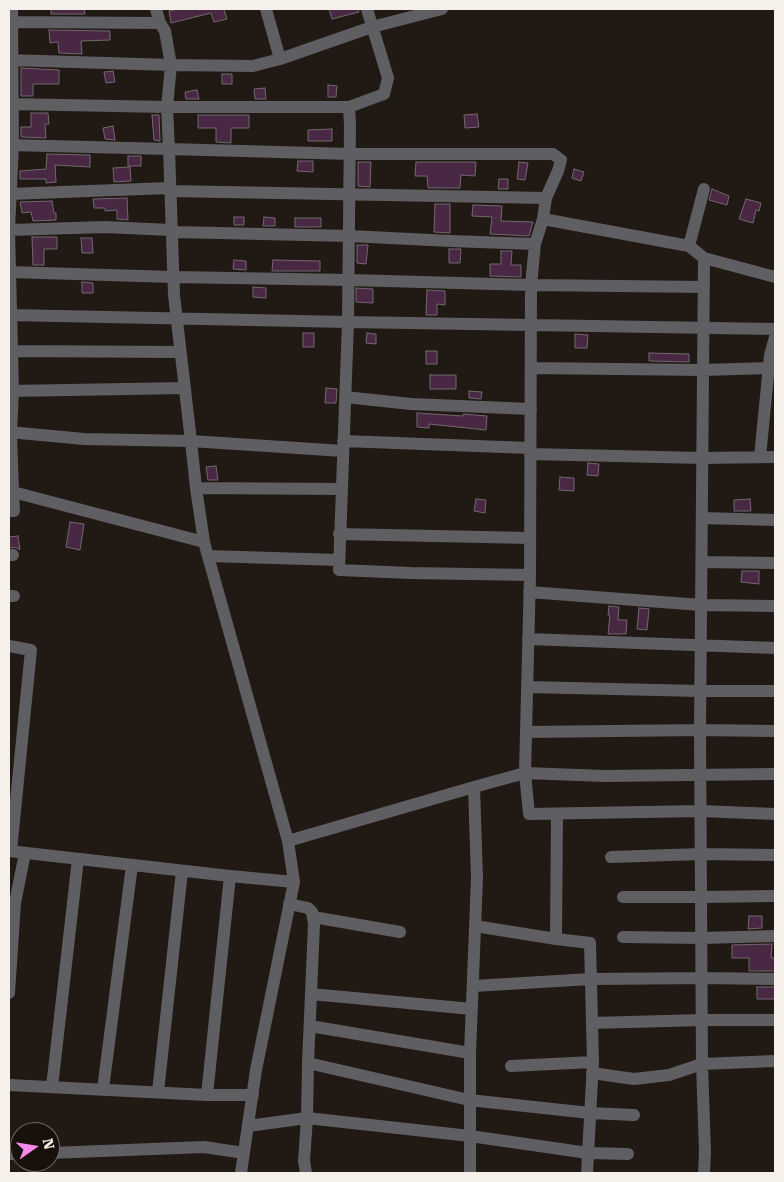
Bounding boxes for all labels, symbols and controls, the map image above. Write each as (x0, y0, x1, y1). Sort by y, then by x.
north arrow (10, 1122, 60, 1172)
text: N (40, 1137, 58, 1151)

